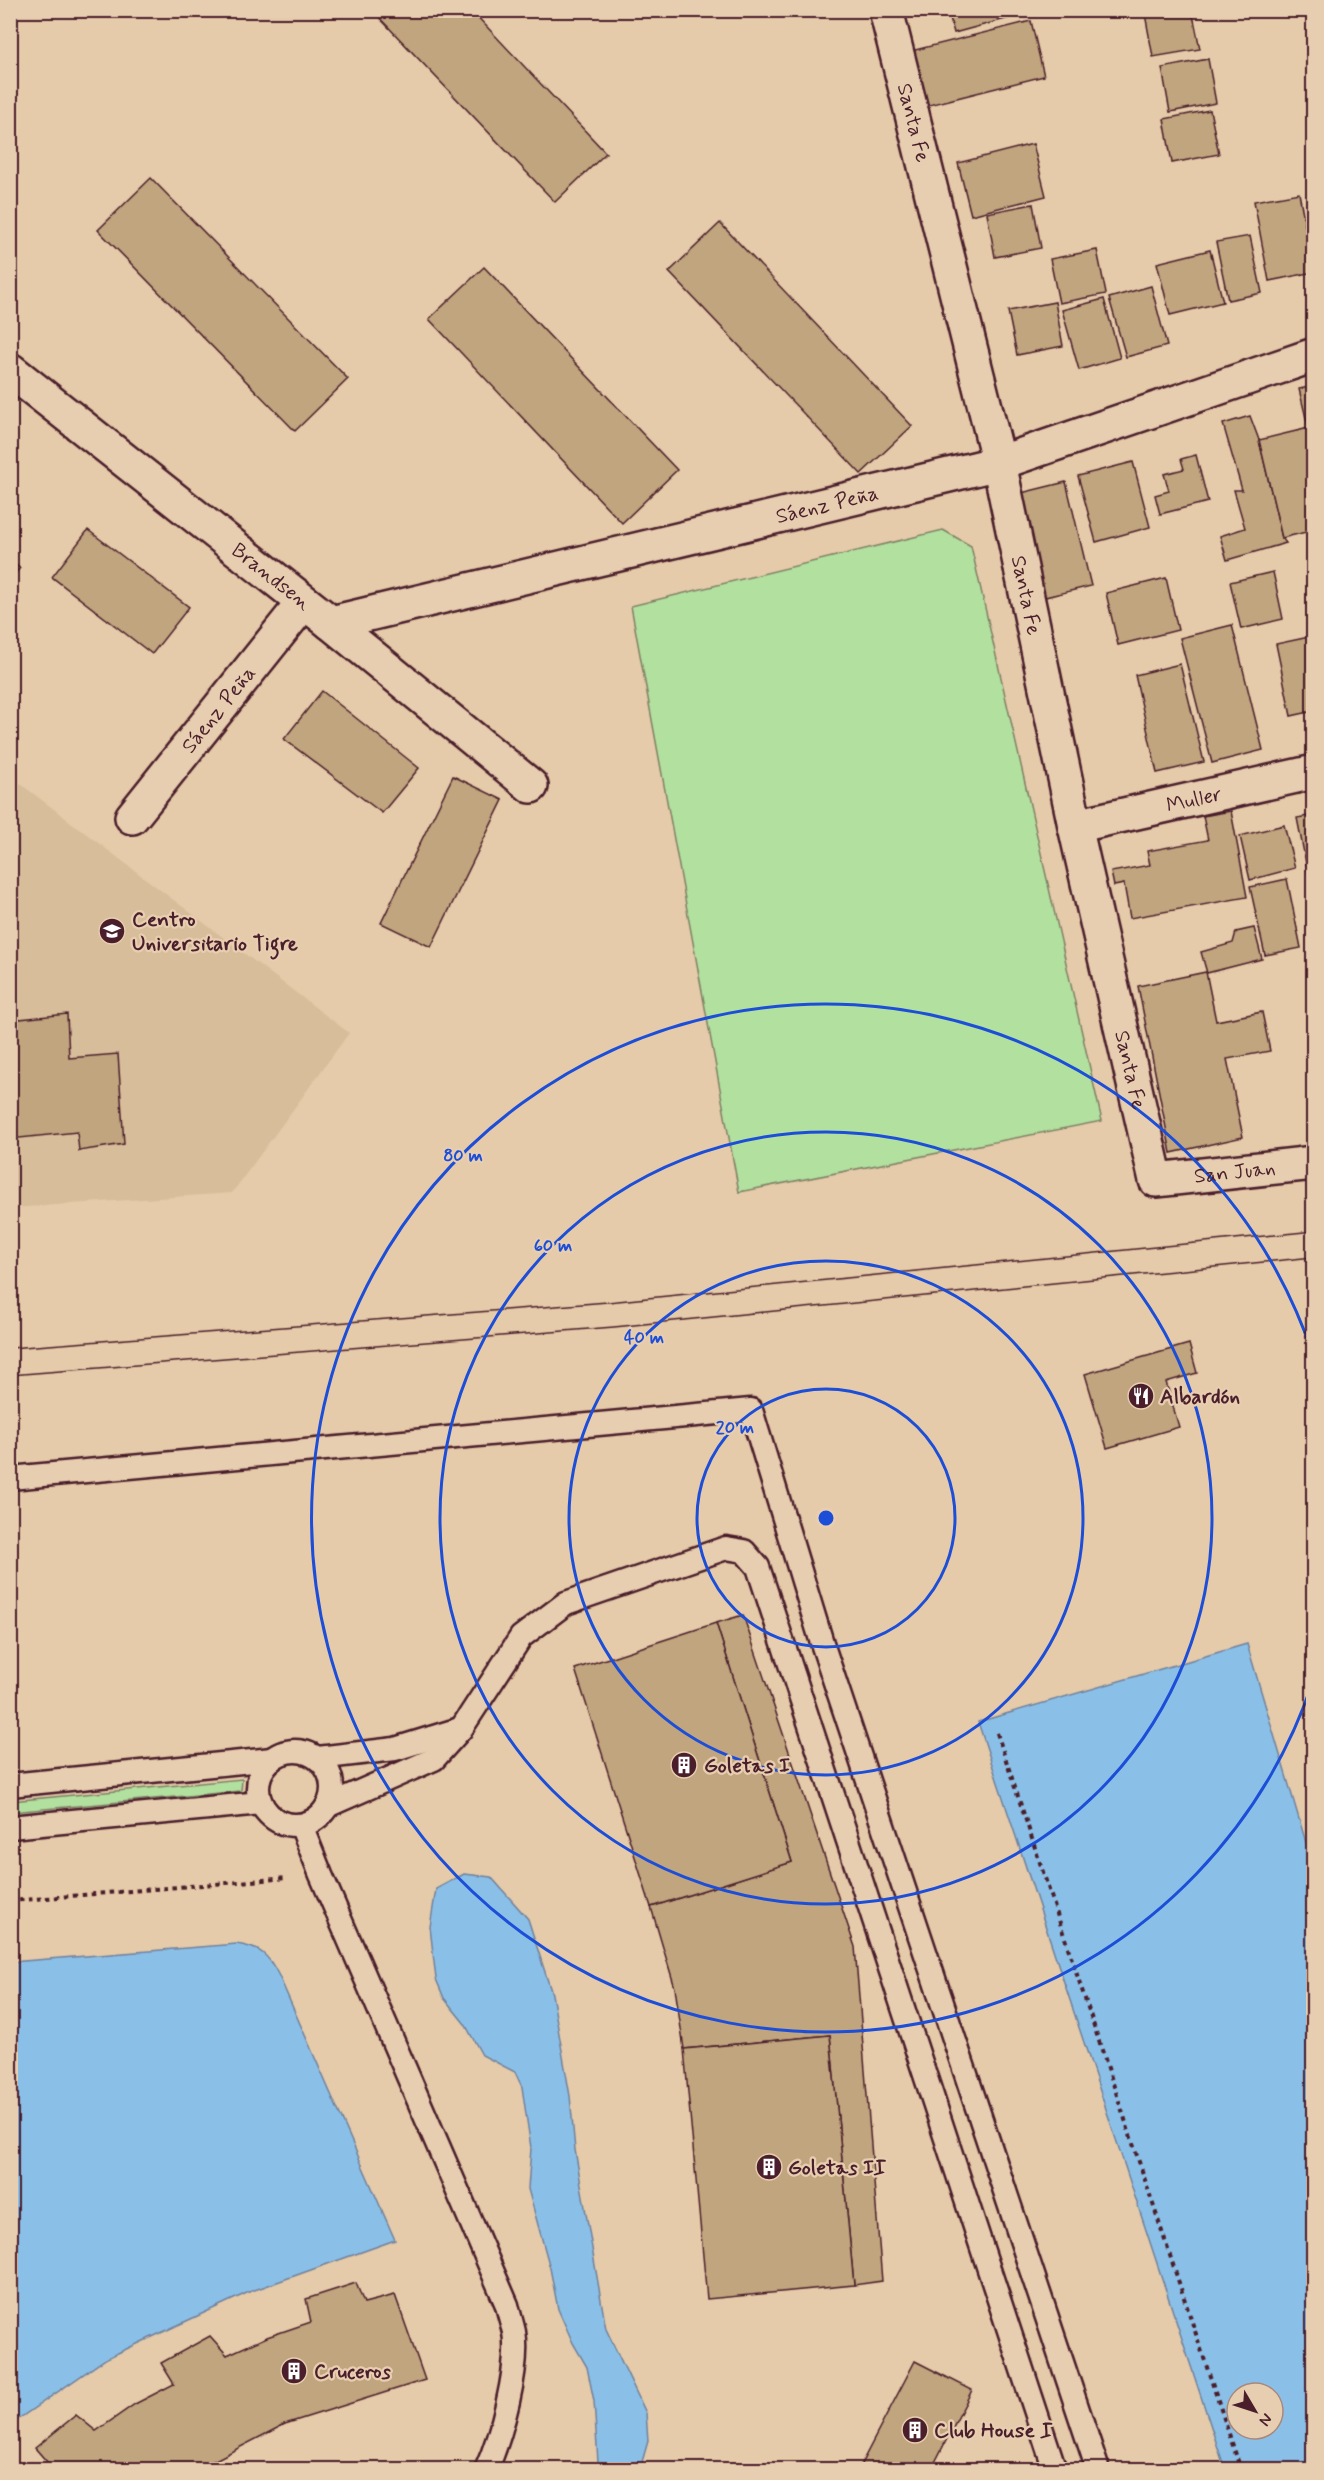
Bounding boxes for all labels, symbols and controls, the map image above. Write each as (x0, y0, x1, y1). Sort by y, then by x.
street label: Santa Fe (890, 80, 936, 165)
street label: Sáenz Peña (773, 479, 881, 531)
street label: Brandsen (225, 537, 317, 617)
street label: Santa Fe (1004, 553, 1048, 638)
street label: Sáenz Peña (175, 660, 263, 759)
street label: Muller (1164, 780, 1225, 820)
place label: Centro Universitario Tigre (132, 906, 298, 960)
school or university icon: Centro Universitario Tigre (97, 916, 127, 946)
street label: Santa Fe (1107, 1028, 1152, 1113)
text: 80 m (443, 1144, 483, 1168)
street label: San Juan (1193, 1154, 1277, 1191)
text: 60 m (534, 1234, 572, 1258)
text: 40 m (624, 1326, 664, 1350)
restaurant icon: Albardón (1126, 1381, 1156, 1411)
place label: Albardón (1160, 1383, 1240, 1411)
text: 20 m (716, 1416, 754, 1440)
centre of rings (816, 1508, 836, 1528)
building icon: Goletas I (669, 1750, 699, 1780)
place label: Goletas I (704, 1752, 790, 1780)
building icon: Goletas II (754, 2152, 784, 2182)
place label: Goletas II (788, 2154, 887, 2182)
building icon: Cruceros (279, 2356, 309, 2386)
place label: Cruceros (314, 2358, 392, 2386)
north arrow (1225, 2381, 1285, 2441)
text: N (1254, 2409, 1277, 2430)
building icon: Club House I (900, 2415, 930, 2445)
place label: Club House I (934, 2417, 1053, 2445)

